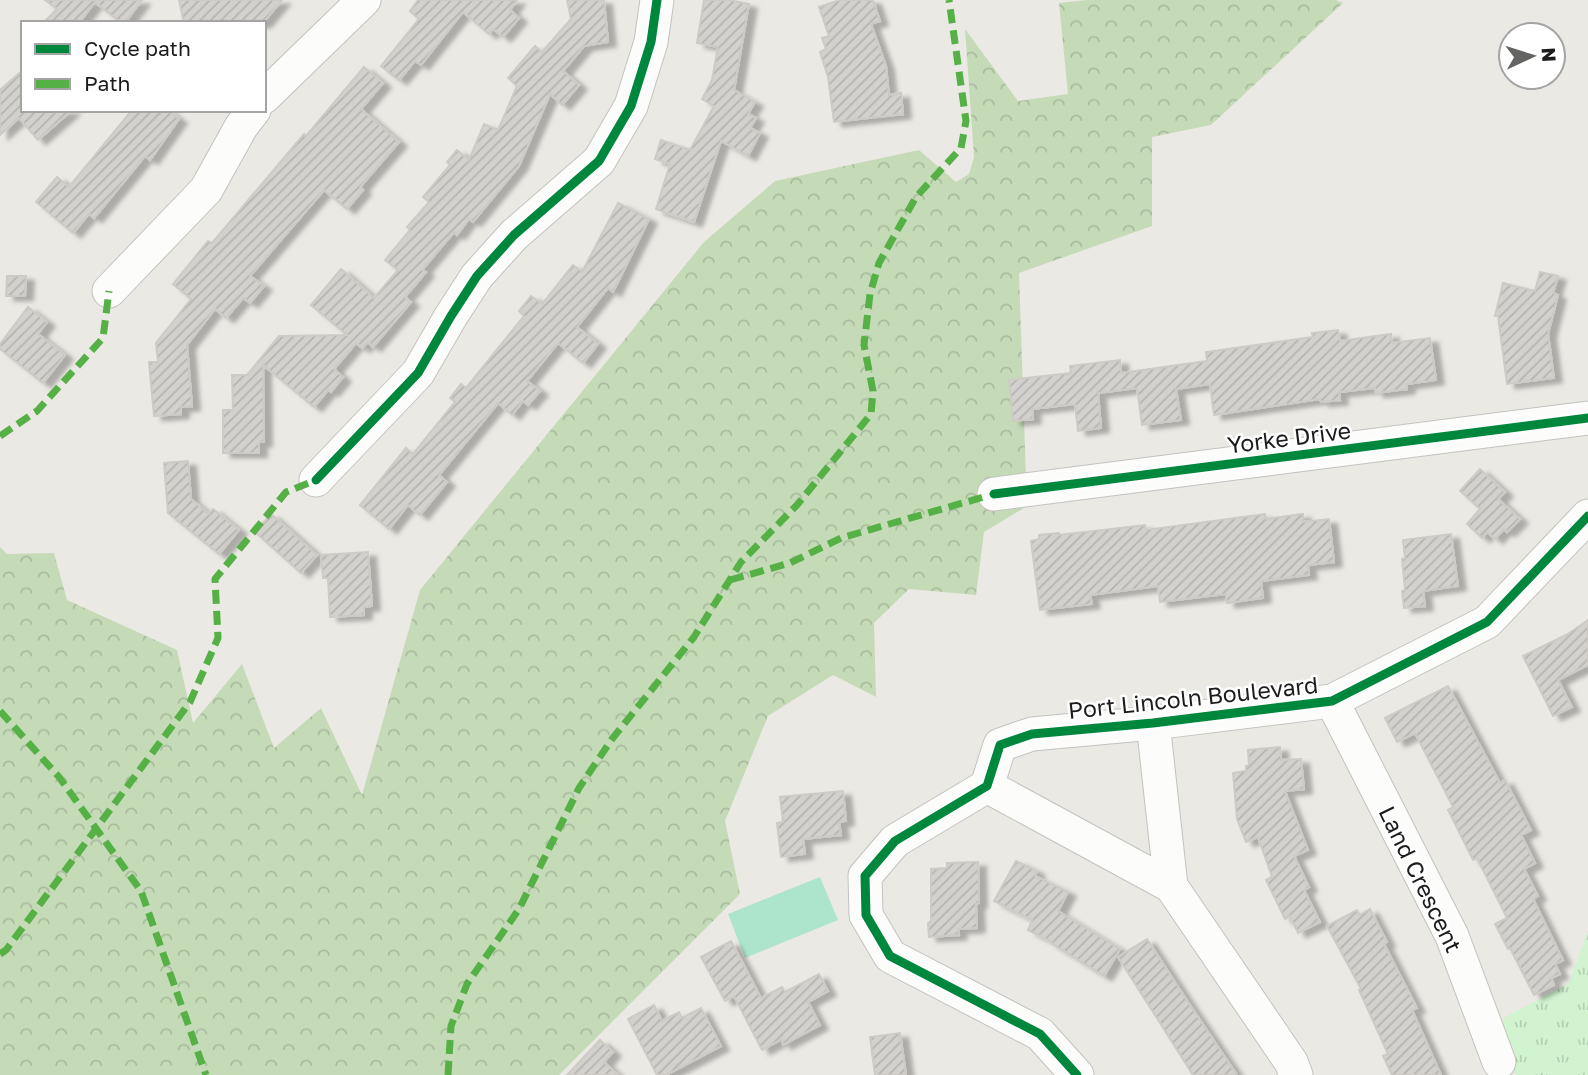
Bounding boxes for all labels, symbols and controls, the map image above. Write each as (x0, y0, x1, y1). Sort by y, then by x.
legend (21, 21, 266, 112)
north arrow (1497, 21, 1567, 91)
text: Cycle path (84, 35, 191, 61)
text: N (1537, 47, 1561, 63)
text: Path (84, 70, 131, 96)
street label: Yorke Drive (1226, 416, 1352, 458)
street label: Port Lincoln Boulevard (1067, 670, 1319, 724)
street label: Land Crescent (1374, 801, 1468, 957)

